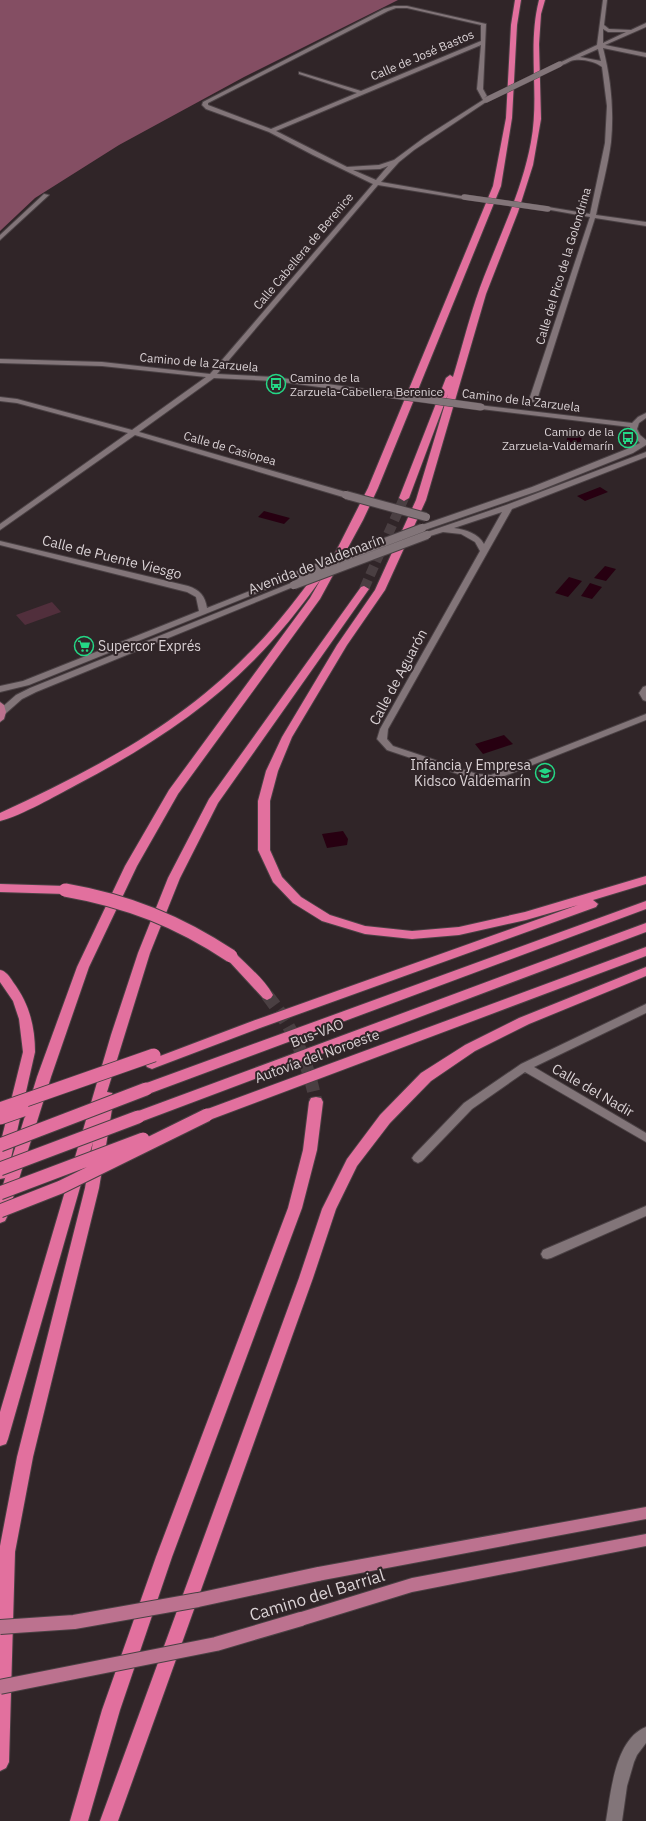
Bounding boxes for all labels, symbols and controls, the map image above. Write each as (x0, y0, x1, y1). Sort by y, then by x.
street label: Calle de José Bastos (368, 26, 476, 84)
street label: Calle del Pico de la Golondrina (532, 185, 594, 346)
street label: Calle Cabellera de Berenice (250, 189, 357, 312)
street label: Camino de la Zarzuela (139, 349, 260, 375)
place label: Camino de la Zarzuela-Cabellera Berenice (290, 370, 444, 399)
bus stop icon: Camino de la Zarzuela-Cabellera Berenice (265, 373, 287, 395)
street label: Camino de la Zarzuela (461, 385, 582, 415)
place label: Camino de la Zarzuela-Valdemarín (502, 424, 615, 453)
bus stop icon: Camino de la Zarzuela-Valdemarín (617, 427, 639, 449)
street label: Calle de Casiopea (182, 428, 279, 469)
street label: Avenida de Valdemarín (246, 530, 386, 598)
street label: Calle de Puente Viesgo (40, 531, 184, 583)
street label: Calle de Aguarón (365, 626, 431, 728)
supermarket icon: Supercor Exprés (73, 635, 95, 657)
place label: Supercor Exprés (98, 637, 201, 655)
place label: Infancia y Empresa Kidsco Valdemarín (410, 756, 532, 790)
school or university icon: Infancia y Empresa Kidsco Valdemarín (534, 762, 556, 784)
street label: Bus-VAO (288, 1015, 346, 1051)
street label: Autovía del Noroeste (252, 1025, 382, 1087)
street label: Calle del Nadir (549, 1059, 637, 1121)
street label: Camino del Barrial (247, 1564, 388, 1626)

